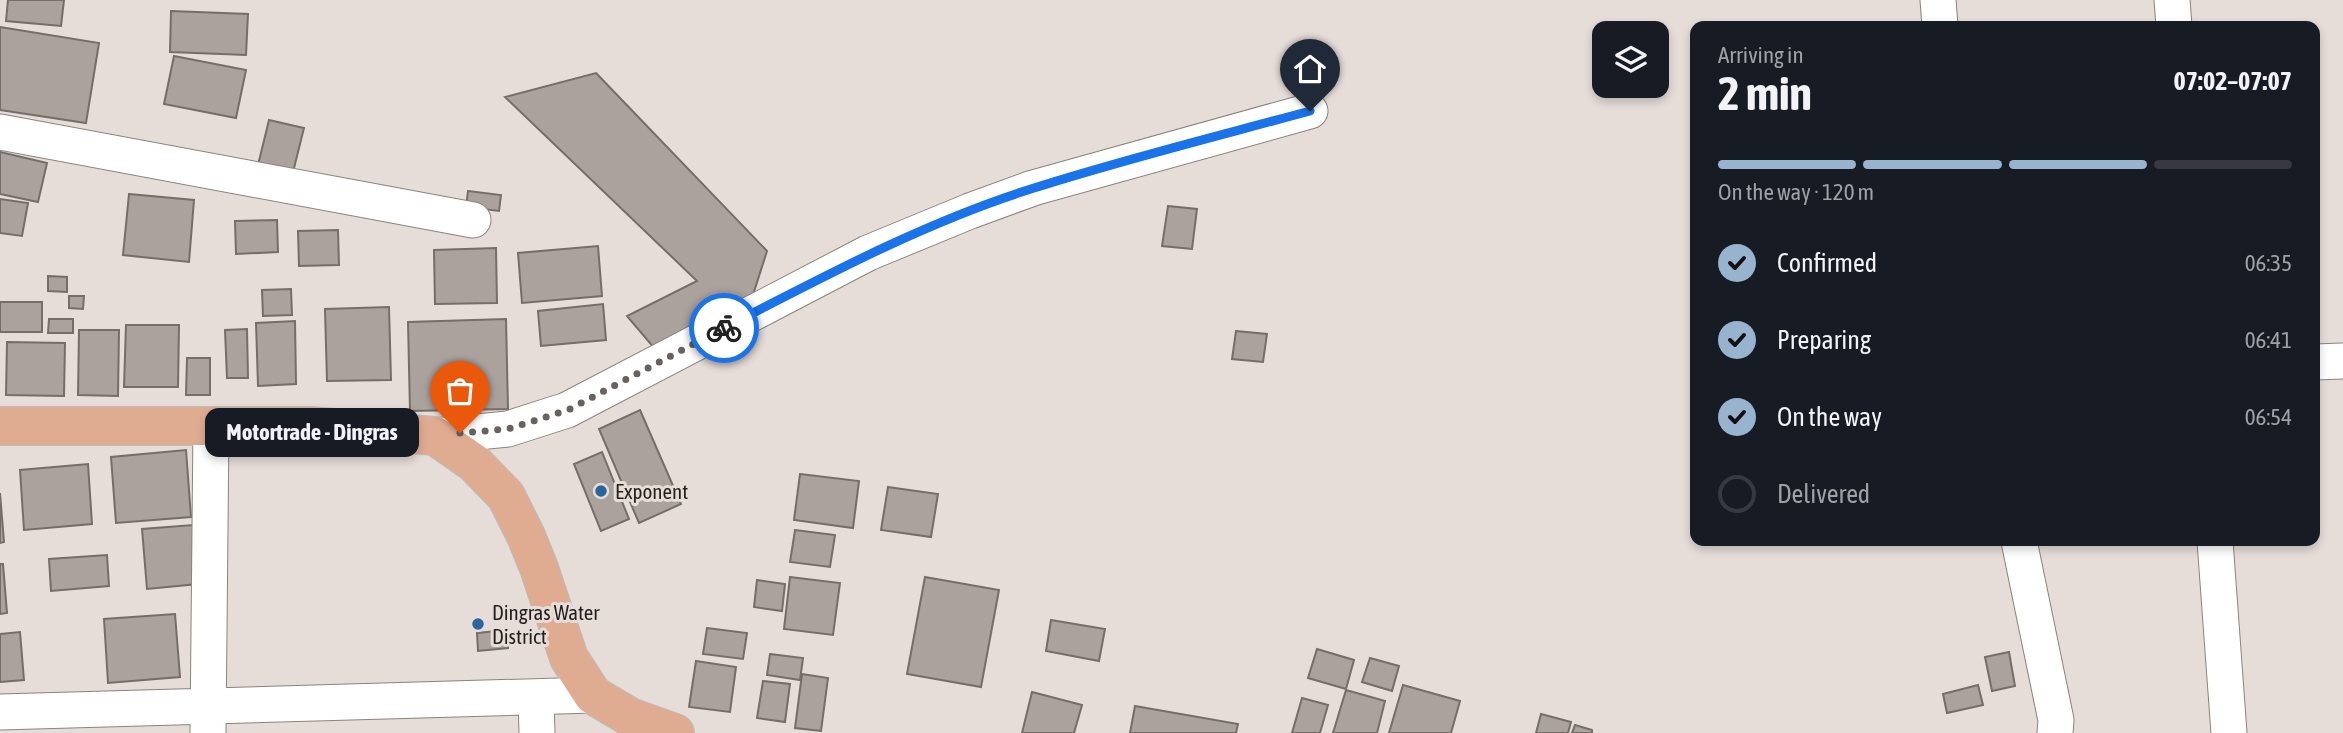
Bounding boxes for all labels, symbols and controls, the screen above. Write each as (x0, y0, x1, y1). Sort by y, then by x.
map controls (1592, 21, 1669, 98)
button: layers (1592, 21, 1669, 98)
pin (1280, 39, 1340, 111)
text: Arriving in (1718, 42, 1804, 68)
icon: home (1291, 50, 1329, 88)
text: 07:02–07:07 (2174, 66, 2292, 96)
text: 2 min (1718, 67, 1812, 120)
text: On the way · 120 m (1718, 179, 1874, 205)
icon: check (1718, 244, 1756, 282)
text: Confirmed (1777, 248, 1877, 278)
text: 06:35 (2245, 250, 2292, 276)
courier (689, 293, 759, 363)
icon: bike (705, 309, 743, 347)
icon: check (1718, 321, 1756, 359)
text: Preparing (1777, 325, 1871, 355)
text: 06:41 (2245, 327, 2292, 353)
pin (430, 361, 490, 433)
icon: bag (441, 372, 479, 410)
icon: check (1718, 398, 1756, 436)
text: On the way (1777, 402, 1882, 432)
text: 06:54 (2245, 404, 2292, 430)
callout: Motortrade - Dingras (204, 408, 418, 458)
text: Motortrade - Dingras (226, 419, 398, 445)
place label: Exponent (615, 479, 688, 503)
text: Delivered (1777, 479, 1870, 509)
marker: Exponent (593, 483, 609, 499)
place label: Dingras Water District (492, 600, 600, 648)
marker: Dingras Water District (470, 616, 486, 632)

